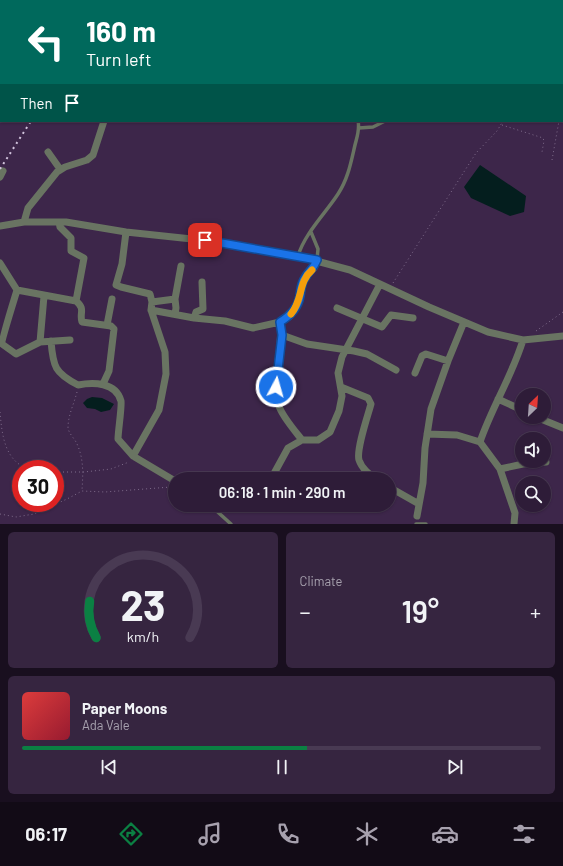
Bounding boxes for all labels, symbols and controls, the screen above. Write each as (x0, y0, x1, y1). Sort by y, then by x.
text: 160 m (86, 14, 156, 48)
icon: left (20, 16, 72, 68)
text: Turn left (86, 48, 152, 70)
icon: arrive (61, 92, 83, 114)
text: Then (20, 94, 53, 112)
pin (188, 223, 222, 257)
icon: arrive (194, 229, 216, 251)
position arrow (255, 366, 297, 408)
north arrow (515, 388, 551, 424)
map controls (515, 388, 551, 512)
button: sound (515, 432, 551, 468)
speed limit sign: 30 (12, 460, 64, 512)
button: search (515, 476, 551, 512)
text: 06:18 · 1 min · 290 m (219, 483, 345, 501)
text: Climate (300, 573, 343, 589)
text: 23 (120, 579, 165, 629)
text: 19° (401, 593, 439, 629)
text: − (300, 598, 311, 624)
text: + (530, 598, 541, 624)
text: km/h (127, 628, 159, 645)
text: Paper Moons (82, 699, 167, 717)
text: Ada Vale (82, 717, 130, 733)
icon: previous (98, 756, 120, 778)
icon: pause (271, 756, 293, 778)
icon: next (444, 756, 466, 778)
icon: directions (117, 820, 145, 848)
icon: music (196, 820, 224, 848)
icon: phone (274, 820, 302, 848)
icon: climate (353, 820, 381, 848)
icon: car (431, 820, 459, 848)
icon: filters (510, 820, 538, 848)
text: 06:17 (25, 823, 67, 845)

